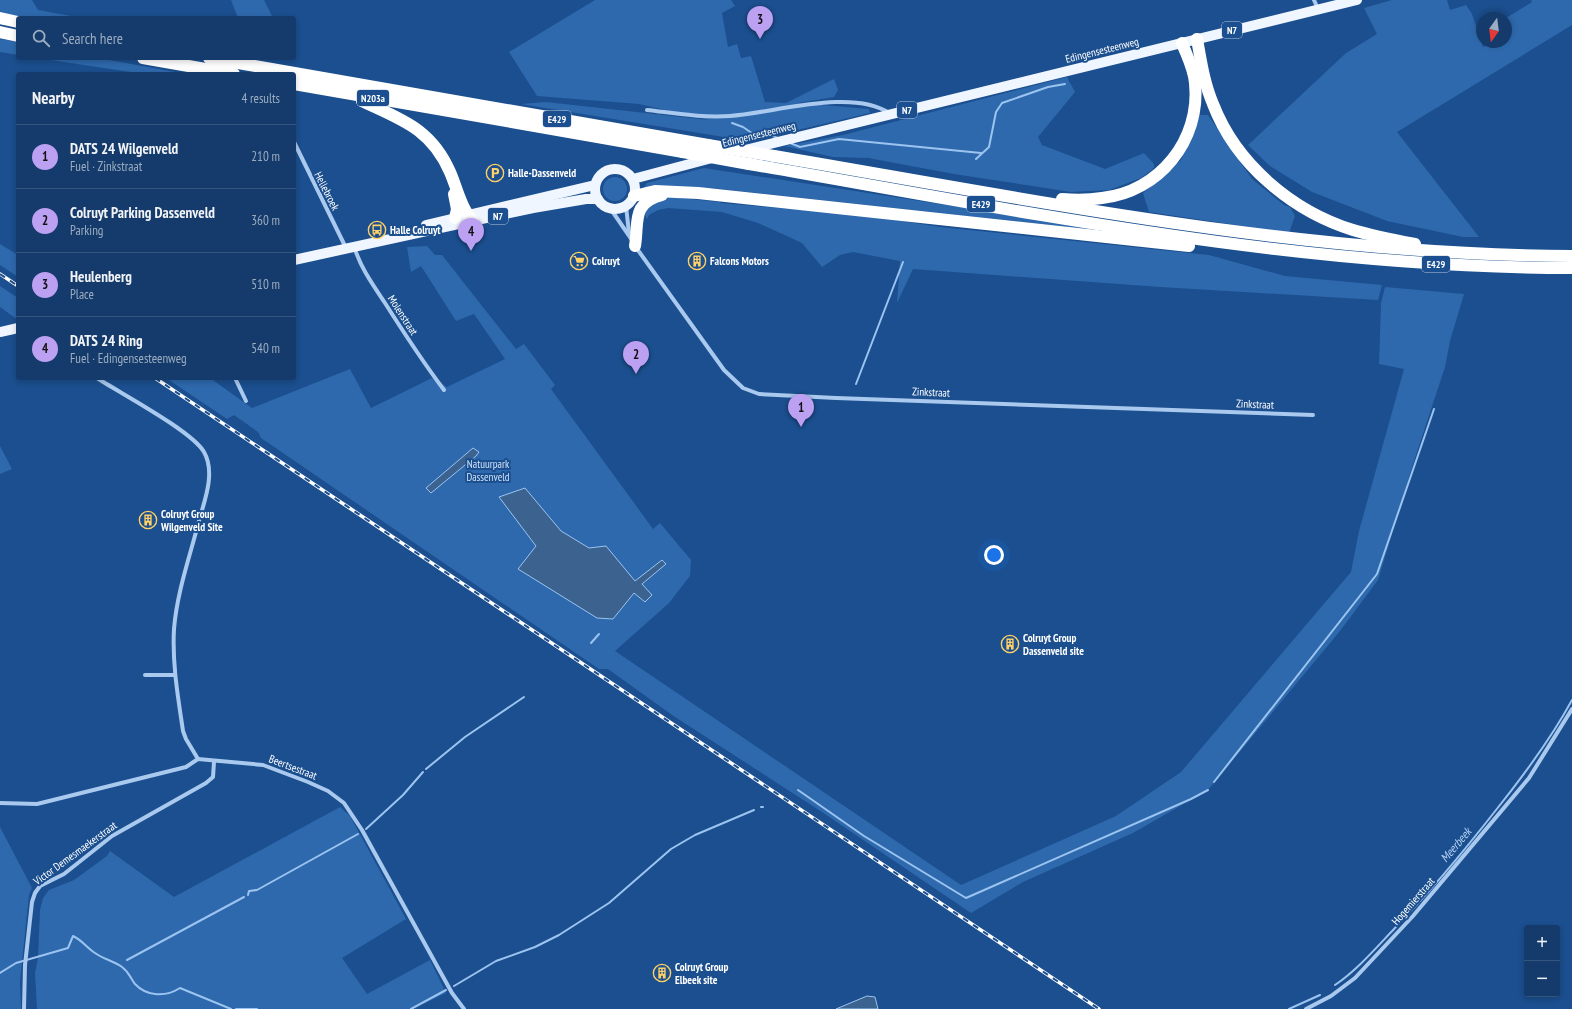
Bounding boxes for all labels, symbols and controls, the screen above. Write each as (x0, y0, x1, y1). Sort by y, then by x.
pin: 3 (747, 6, 773, 39)
north arrow (1476, 12, 1512, 48)
search box (16, 16, 296, 60)
road number: N7 (1222, 22, 1242, 38)
icon: search (30, 27, 52, 49)
text: Search here (62, 29, 123, 48)
street label: Edingensesteenweg (1064, 34, 1140, 66)
text: Nearby (32, 87, 75, 109)
text: 4 results (241, 90, 280, 107)
road number: N203a (357, 90, 389, 106)
road number: N7 (897, 102, 917, 118)
road number: E429 (543, 111, 571, 127)
street label: Edingensesteenweg (721, 118, 797, 150)
text: DATS 24 Wilgenveld (70, 139, 178, 158)
text: 1 (42, 148, 48, 165)
text: 210 m (251, 148, 280, 165)
text: Fuel · Zinkstraat (70, 158, 142, 175)
parking icon: Halle-Dassenveld (485, 163, 505, 183)
place label: Halle-Dassenveld (508, 166, 576, 180)
street label: Hellebroek (311, 169, 343, 213)
road number: E429 (967, 196, 995, 212)
text: Colruyt Parking Dassenveld (70, 203, 215, 222)
road number: N7 (488, 208, 508, 224)
text: 2 (42, 212, 48, 229)
text: 360 m (251, 212, 280, 229)
pin: 4 (458, 218, 484, 251)
bus stop icon: Halle Colruyt (367, 220, 387, 240)
text: Parking (70, 222, 103, 239)
place label: Halle Colruyt (390, 223, 441, 237)
supermarket icon: Colruyt (569, 251, 589, 271)
building icon: Falcons Motors (687, 251, 707, 271)
place label: Colruyt (592, 254, 621, 268)
place label: Falcons Motors (710, 254, 769, 268)
road number: E429 (1422, 256, 1450, 272)
text: Heulenberg (70, 267, 132, 286)
text: 3 (42, 276, 48, 293)
text: 510 m (251, 276, 280, 293)
text: Place (70, 286, 94, 303)
street label: Molenstraat (385, 292, 421, 338)
text: DATS 24 Ring (70, 331, 143, 350)
text: 4 (42, 340, 48, 357)
text: 540 m (251, 340, 280, 357)
pin: 2 (623, 341, 649, 374)
text: Fuel · Edingensesteenweg (70, 350, 187, 367)
street label: Zinkstraat (912, 384, 950, 400)
pin: 1 (788, 394, 814, 427)
street label: Zinkstraat (1236, 396, 1274, 412)
park label: Natuurpark Dassenveld (466, 457, 510, 484)
place label: Colruyt Group Wilgenveld Site (160, 507, 223, 534)
building icon: Colruyt Group Wilgenveld Site (138, 510, 158, 530)
your location (984, 545, 1004, 565)
place label: Colruyt Group Dassenveld site (1023, 631, 1084, 658)
building icon: Colruyt Group Dassenveld site (1000, 634, 1020, 654)
street label: Beertsestraat (267, 751, 319, 783)
street label: Victor Demesmaekerstraat (30, 818, 119, 889)
water label: Meerbeek (1437, 823, 1475, 865)
street label: Hogemierstraat (1388, 874, 1438, 928)
map controls (1524, 925, 1560, 997)
button: + (1524, 925, 1560, 961)
place label: Colruyt Group Elbeek site (675, 960, 729, 987)
button: − (1524, 961, 1560, 997)
building icon: Colruyt Group Elbeek site (652, 963, 672, 983)

